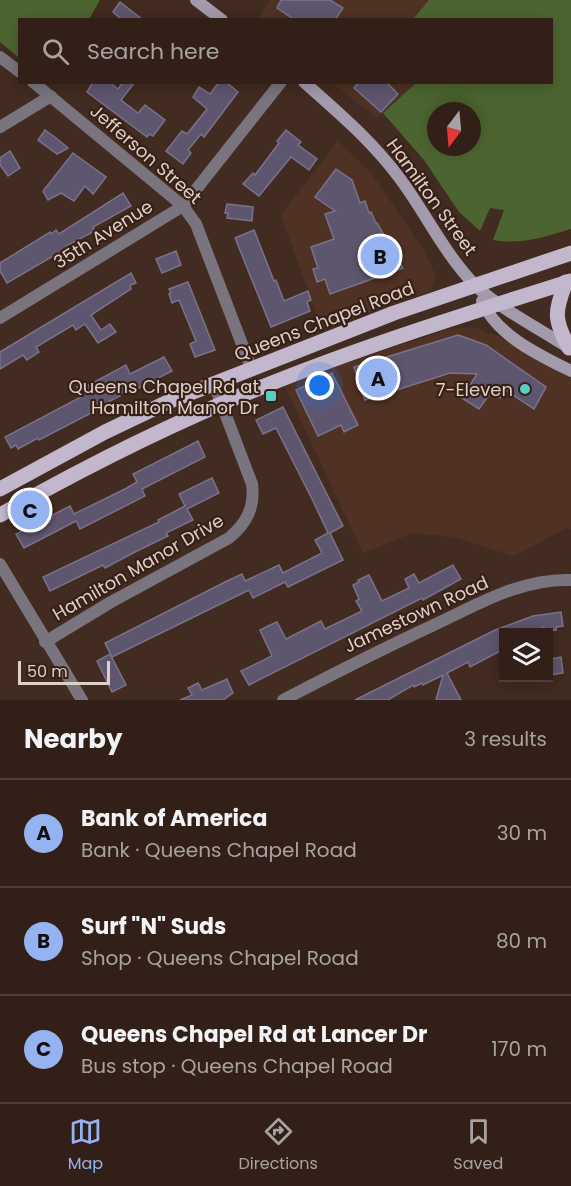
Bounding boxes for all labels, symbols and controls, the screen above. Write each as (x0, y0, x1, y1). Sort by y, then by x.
search box (18, 18, 553, 84)
icon: search (39, 35, 72, 68)
text: Search here (87, 36, 220, 67)
street label: Jefferson Street (85, 99, 207, 209)
north arrow (427, 102, 481, 156)
street label: Hamilton Street (381, 133, 483, 261)
street label: 35th Avenue (49, 194, 157, 274)
pin: B (360, 234, 400, 278)
street label: Queens Chapel Road (231, 275, 417, 367)
pin: A (358, 356, 398, 400)
your location (305, 371, 334, 400)
place label: Queens Chapel Rd at Hamilton Manor Dr (68, 374, 259, 420)
place label: 7-Eleven (436, 377, 513, 402)
marker: 7-Eleven (518, 382, 532, 396)
marker: Queens Chapel Rd at Hamilton Manor Dr (264, 389, 278, 403)
pin: C (10, 488, 50, 532)
street label: Hamilton Manor Drive (48, 508, 228, 626)
street label: Jamestown Road (340, 570, 492, 658)
map controls (499, 628, 553, 682)
button: layers (499, 628, 553, 682)
scale bar (18, 658, 110, 686)
text: 50 m (27, 660, 68, 683)
text: Nearby (24, 721, 122, 757)
text: 3 results (464, 725, 547, 753)
text: Bank of America (81, 803, 267, 834)
text: A (36, 819, 51, 847)
text: 30 m (497, 819, 547, 847)
text: Bank · Queens Chapel Road (81, 836, 357, 864)
text: Surf "N" Suds (81, 911, 226, 942)
text: B (37, 927, 50, 955)
text: 80 m (496, 927, 547, 955)
text: Shop · Queens Chapel Road (81, 944, 359, 972)
text: Queens Chapel Rd at Lancer Dr (81, 1019, 427, 1050)
text: C (36, 1035, 51, 1063)
text: 170 m (491, 1035, 547, 1063)
text: Bus stop · Queens Chapel Road (81, 1052, 393, 1080)
tab: Map (68, 1115, 103, 1176)
tab: Directions (239, 1115, 318, 1176)
tab: Saved (453, 1115, 503, 1176)

